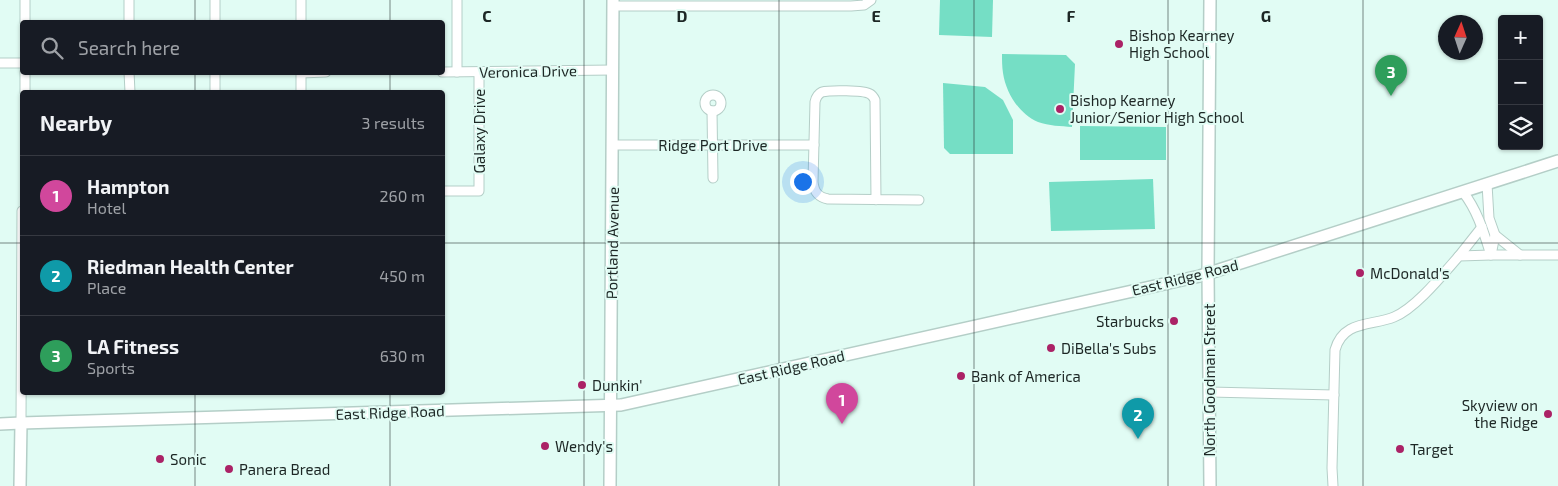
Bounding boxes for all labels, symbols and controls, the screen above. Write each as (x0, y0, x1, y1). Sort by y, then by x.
text: C (482, 6, 492, 25)
text: D (677, 6, 688, 25)
text: E (871, 6, 881, 25)
text: F (1067, 6, 1076, 25)
text: G (1261, 6, 1271, 25)
north arrow (1438, 15, 1483, 60)
map controls (1498, 15, 1543, 150)
button: + (1498, 15, 1543, 60)
search box (20, 20, 445, 75)
place label: Bishop Kearney High School (1129, 26, 1235, 61)
icon: search (38, 34, 66, 62)
text: Search here (78, 36, 180, 59)
marker: Bishop Kearney High School (1113, 38, 1125, 50)
pin: 3 (1375, 55, 1407, 96)
button: − (1498, 60, 1543, 105)
street label: Veronica Drive (479, 61, 577, 81)
street label: Galaxy Drive (470, 89, 488, 173)
place label: Bishop Kearney Junior/Senior High School (1070, 91, 1245, 126)
marker: Bishop Kearney Junior/Senior High School (1054, 103, 1066, 115)
button: layers (1498, 105, 1543, 150)
text: Nearby (40, 110, 112, 135)
text: 3 results (362, 113, 425, 132)
street label: Ridge Port Drive (658, 136, 768, 154)
your location (790, 169, 816, 195)
text: Hampton (87, 175, 170, 198)
text: 1 (53, 186, 59, 205)
text: 260 m (380, 186, 425, 205)
street label: Portland Avenue (602, 187, 622, 299)
text: Hotel (87, 198, 126, 217)
text: Riedman Health Center (87, 255, 294, 278)
street label: East Ridge Road (1130, 255, 1240, 299)
place label: McDonald's (1370, 264, 1450, 282)
text: 2 (51, 266, 61, 285)
text: 450 m (379, 266, 425, 285)
marker: McDonald's (1354, 267, 1366, 279)
text: Place (87, 278, 126, 297)
street label: North Goodman Street (1200, 303, 1218, 457)
place label: Starbucks (1096, 312, 1164, 330)
marker: Starbucks (1168, 315, 1180, 327)
text: LA Fitness (87, 335, 179, 358)
place label: DiBella's Subs (1061, 339, 1156, 357)
marker: DiBella's Subs (1045, 342, 1057, 354)
text: 3 (51, 346, 61, 365)
text: 630 m (380, 346, 425, 365)
street label: East Ridge Road (736, 346, 846, 388)
text: Sports (87, 358, 135, 377)
place label: Bank of America (971, 367, 1081, 385)
marker: Bank of America (955, 370, 967, 382)
place label: Dunkin' (592, 376, 642, 394)
marker: Dunkin' (576, 379, 588, 391)
pin: 1 (826, 383, 858, 424)
place label: Skyview on the Ridge (1462, 396, 1538, 431)
pin: 2 (1122, 398, 1154, 439)
street label: East Ridge Road (335, 401, 445, 423)
marker: Skyview on the Ridge (1542, 408, 1554, 420)
place label: Wendy's (555, 437, 613, 455)
marker: Wendy's (539, 440, 551, 452)
place label: Target (1410, 440, 1454, 458)
marker: Target (1394, 443, 1406, 455)
place label: Sonic (170, 450, 207, 468)
marker: Sonic (154, 453, 166, 465)
place label: Panera Bread (239, 460, 330, 478)
marker: Panera Bread (223, 463, 235, 475)

